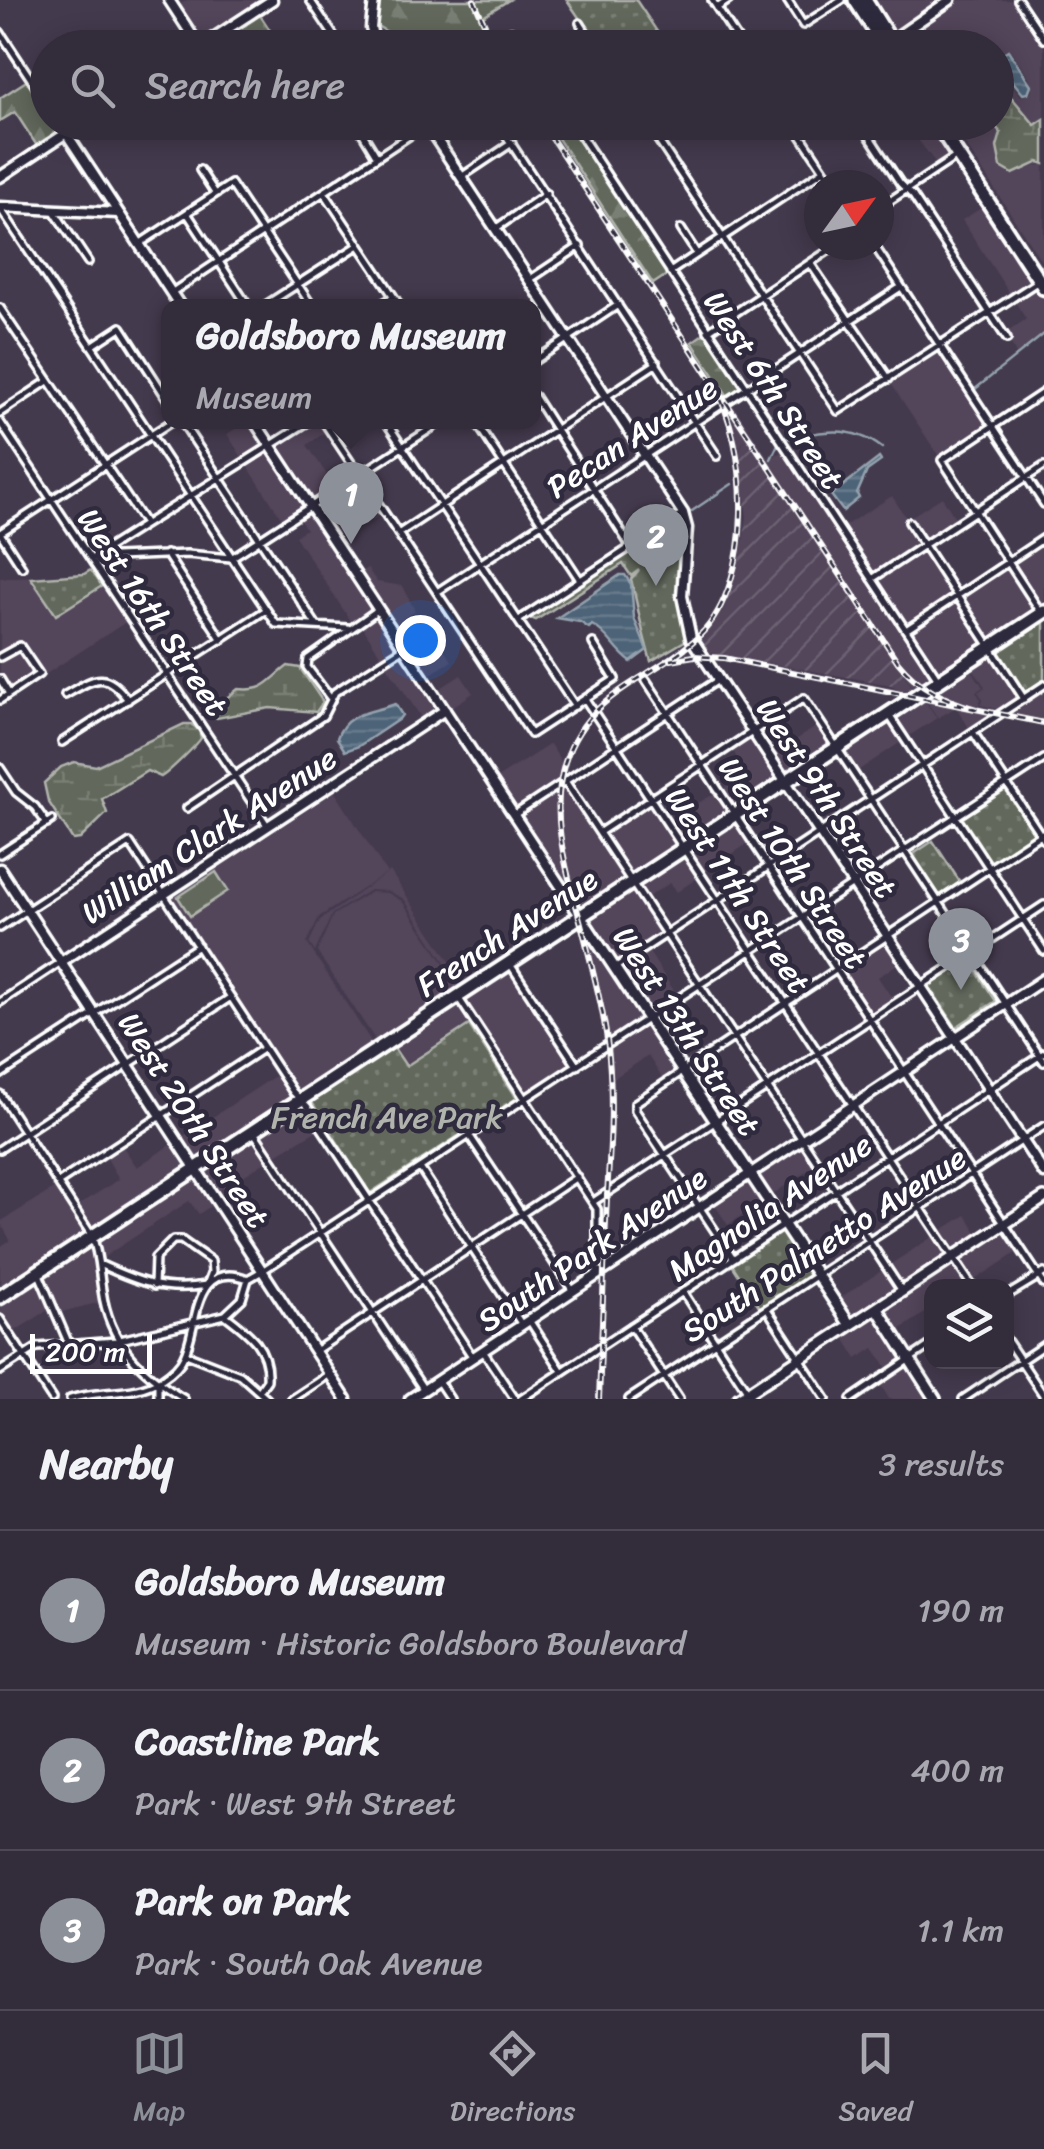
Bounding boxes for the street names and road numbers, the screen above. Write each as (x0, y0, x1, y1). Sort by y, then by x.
street label: West 6th Street (687, 279, 860, 502)
street label: Pecan Avenue (535, 360, 730, 515)
street label: West 16th Street (61, 496, 244, 729)
street label: West 9th Street (740, 686, 913, 910)
street label: William Clark Avenue (70, 731, 349, 940)
street label: West 10th Street (702, 745, 883, 981)
street label: West 11th Street (649, 775, 826, 1005)
street label: French Avenue (405, 852, 610, 1013)
street label: West 13th Street (597, 914, 776, 1148)
street label: West 20th Street (102, 1000, 285, 1240)
street label: Magnolia Avenue (656, 1117, 885, 1297)
street label: South Palmetto Avenue (670, 1130, 979, 1358)
street label: South Park Avenue (465, 1151, 719, 1348)

